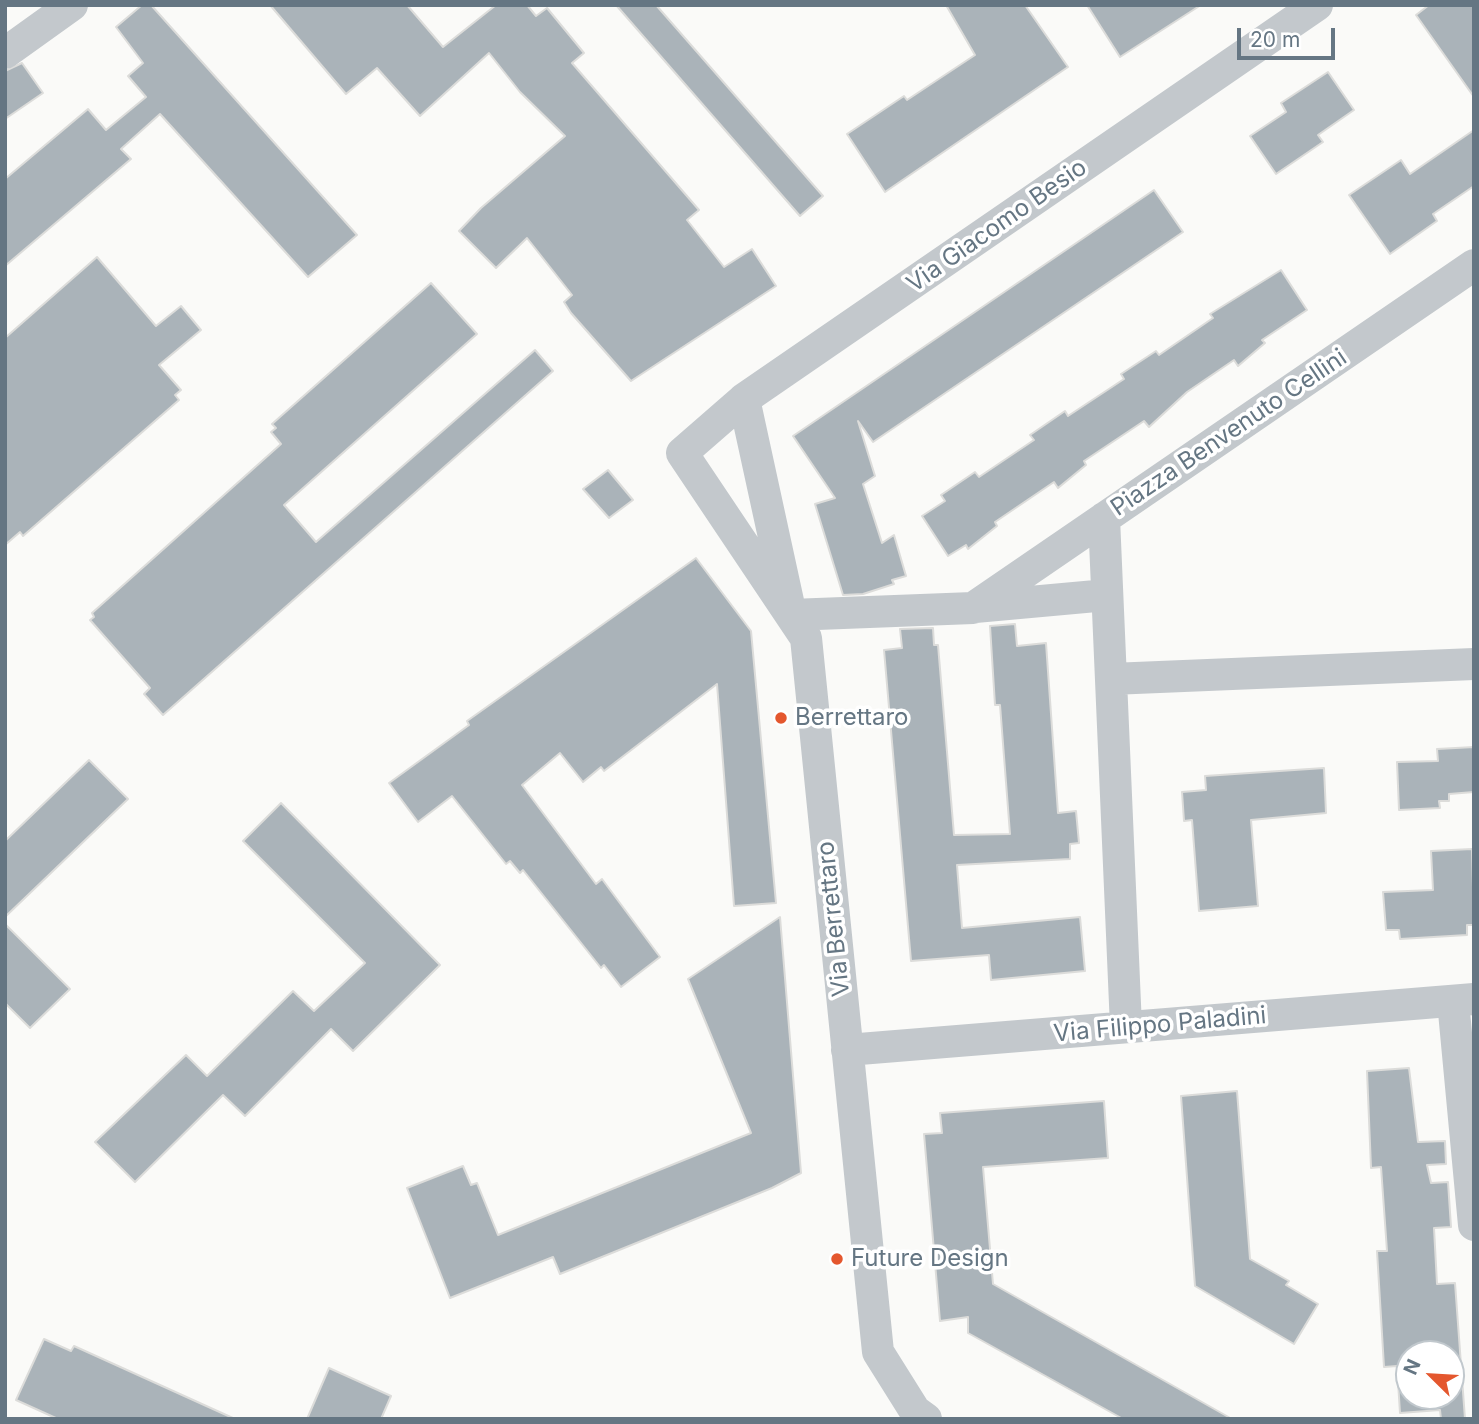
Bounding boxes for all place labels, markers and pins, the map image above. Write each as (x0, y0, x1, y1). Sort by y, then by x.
place label: Berrettaro (795, 704, 908, 732)
marker: Berrettaro (773, 710, 789, 726)
place label: Future Design (851, 1245, 1009, 1273)
marker: Future Design (829, 1251, 845, 1267)

